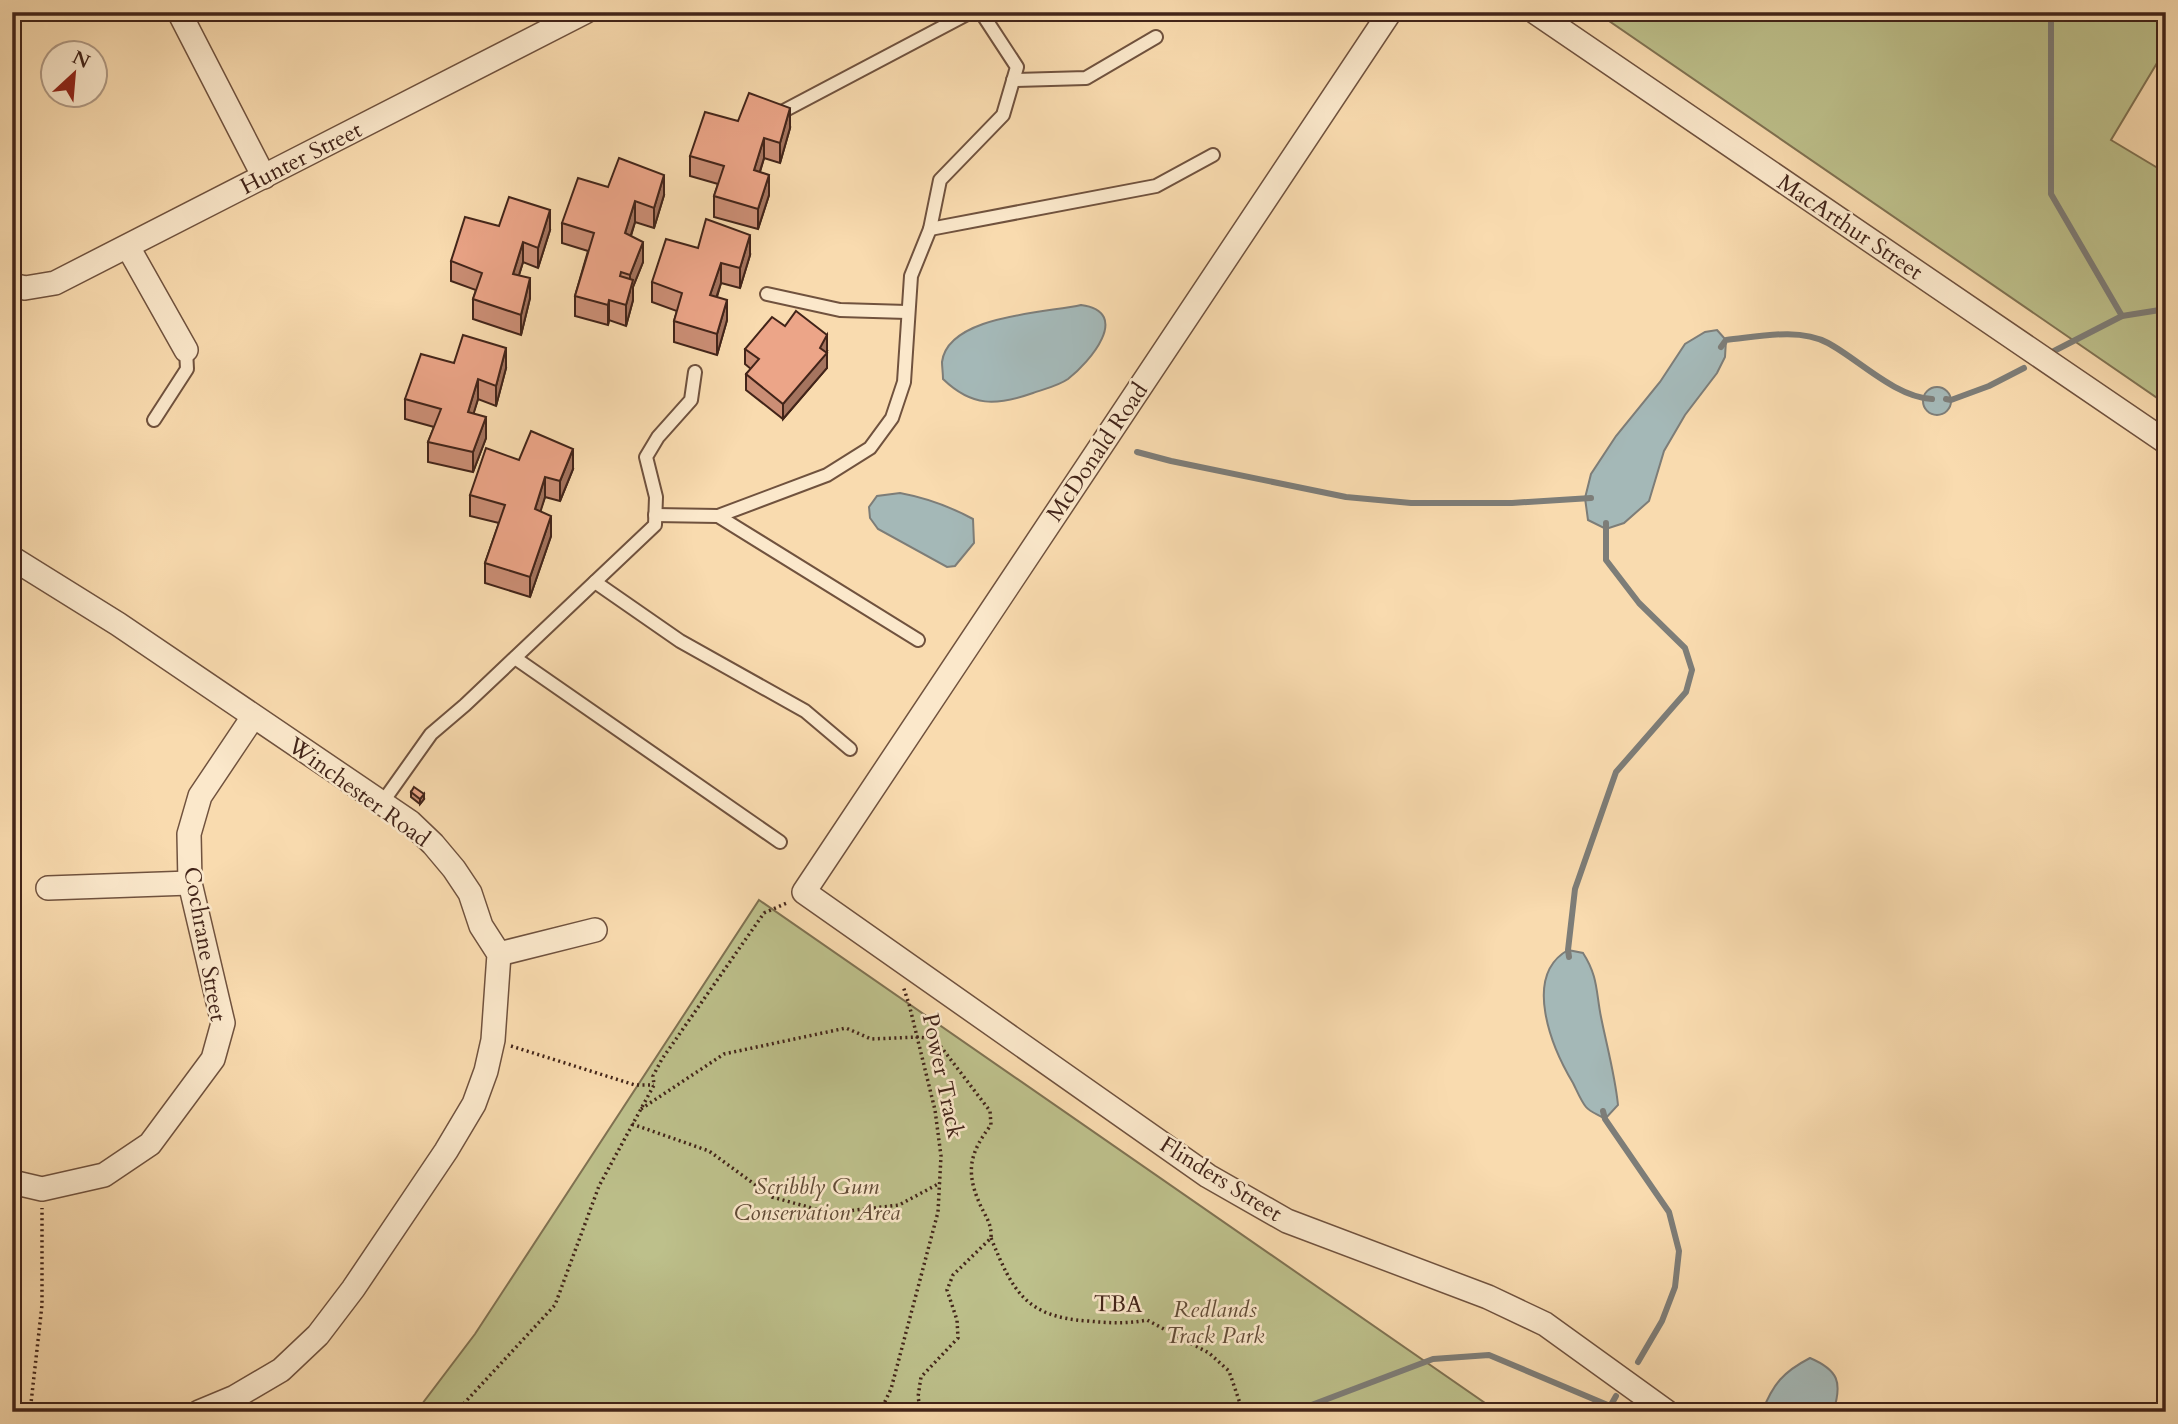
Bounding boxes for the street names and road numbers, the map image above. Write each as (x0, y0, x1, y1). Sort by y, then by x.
street label: Hunter Street (235, 114, 367, 202)
street label: MacArthur Street (1771, 167, 1929, 287)
street label: McDonald Road (1039, 376, 1155, 527)
street label: Winchester Road (281, 729, 437, 855)
street label: Cochrane Street (176, 864, 234, 1024)
street label: Power Track (915, 1010, 972, 1142)
street label: Flinders Street (1154, 1129, 1288, 1229)
street label: TBA (1093, 1288, 1143, 1320)

